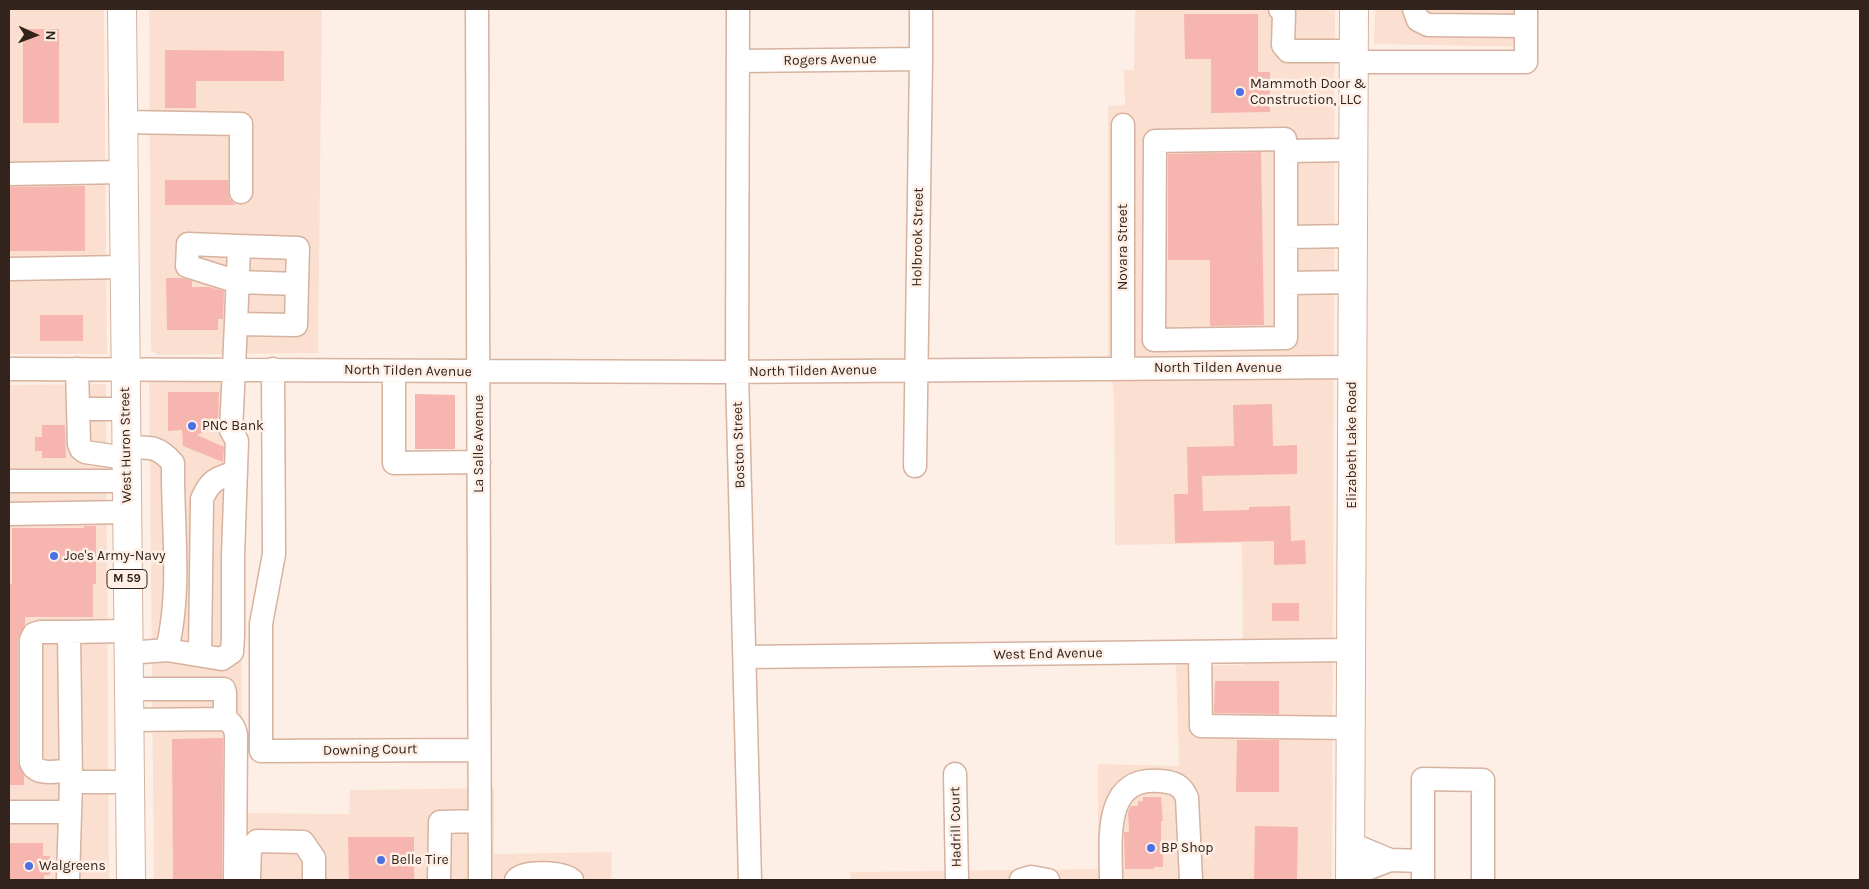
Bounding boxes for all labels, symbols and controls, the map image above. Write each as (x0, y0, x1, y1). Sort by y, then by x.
north arrow (10, 10, 60, 60)
text: N (42, 30, 59, 41)
street label: Rogers Avenue (783, 51, 877, 69)
place label: Mammoth Door & Construction, LLC (1250, 76, 1366, 108)
marker: Mammoth Door & Construction, LLC (1234, 86, 1246, 98)
street label: Holbrook Street (909, 187, 927, 287)
street label: Novara Street (1115, 204, 1131, 290)
street label: North Tilden Avenue (1154, 360, 1282, 376)
street label: North Tilden Avenue (344, 361, 472, 381)
street label: North Tilden Avenue (749, 361, 877, 381)
street label: Elizabeth Lake Road (1344, 381, 1360, 509)
street label: West Huron Street (117, 387, 135, 503)
street label: La Salle Avenue (471, 395, 487, 493)
street label: Boston Street (729, 401, 749, 489)
place label: PNC Bank (202, 418, 264, 434)
marker: PNC Bank (186, 420, 198, 432)
place label: Joe's Army-Navy (64, 548, 165, 564)
marker: Joe's Army-Navy (48, 550, 60, 562)
road number: M 59 (107, 570, 147, 588)
street label: West End Avenue (993, 645, 1103, 663)
street label: Downing Court (323, 741, 417, 759)
street label: Hadrill Court (947, 786, 965, 868)
place label: BP Shop (1161, 840, 1214, 856)
marker: BP Shop (1145, 842, 1157, 854)
place label: Belle Tire (391, 852, 449, 868)
marker: Belle Tire (375, 854, 387, 866)
place label: Walgreens (39, 858, 106, 874)
marker: Walgreens (23, 860, 35, 872)

